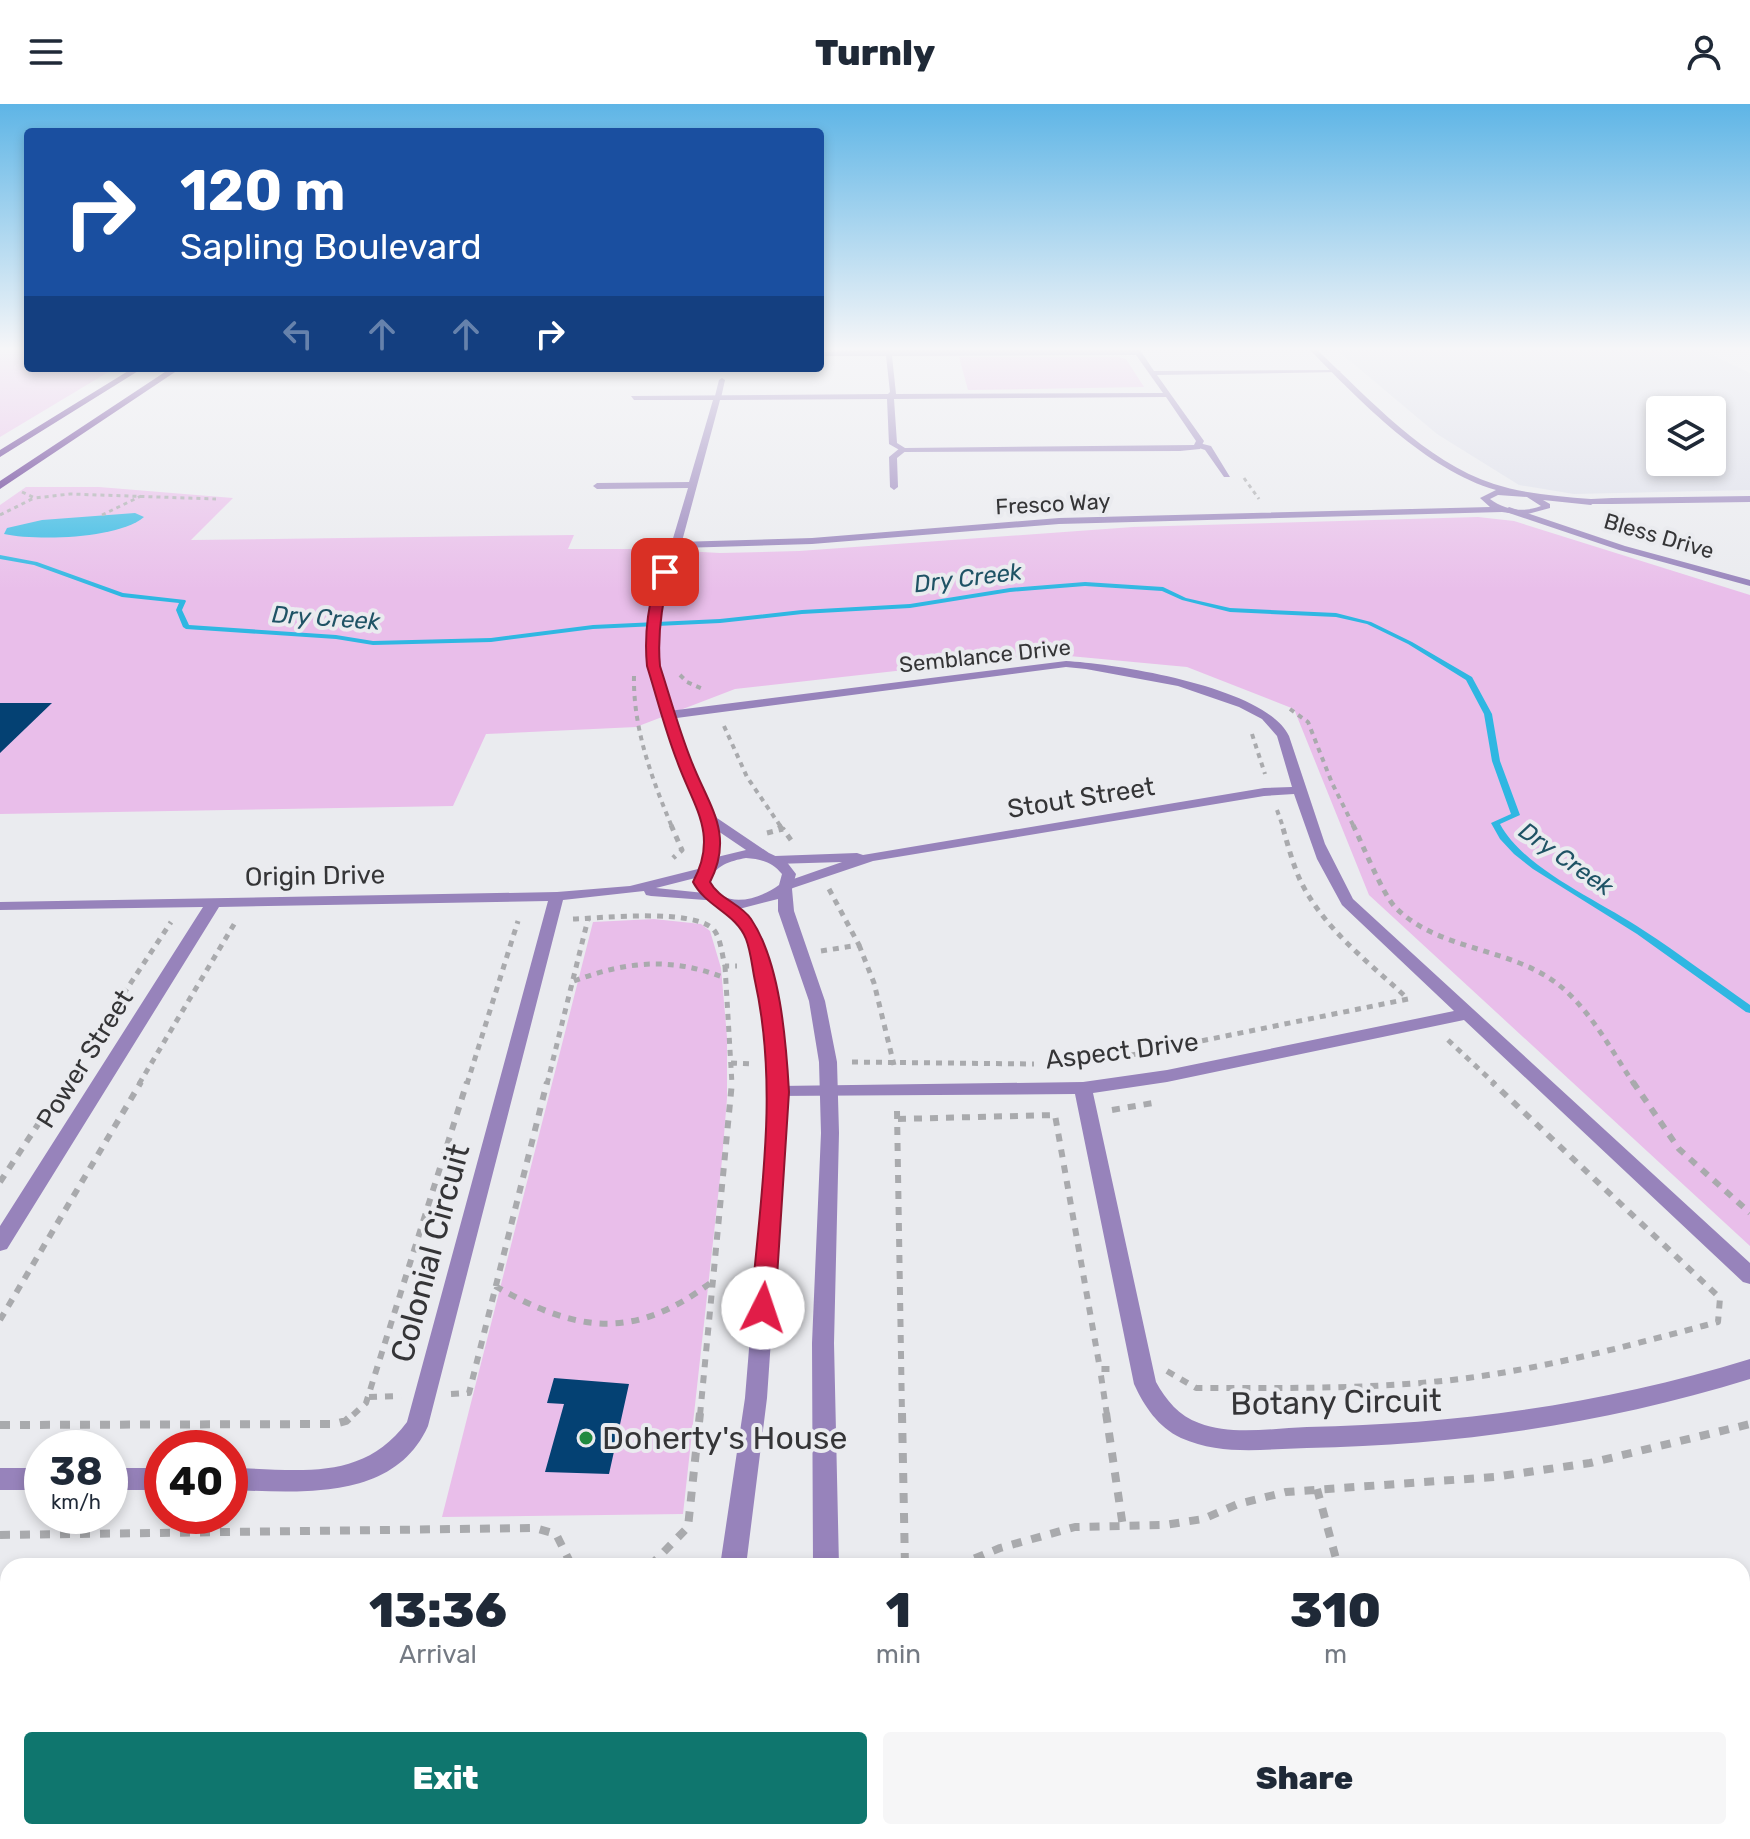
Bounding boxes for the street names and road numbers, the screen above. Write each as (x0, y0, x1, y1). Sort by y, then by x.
street label: Fresco Way (995, 488, 1111, 520)
street label: Bless Drive (1601, 507, 1717, 565)
street label: Semblance Drive (898, 634, 1072, 678)
street label: Stout Street (1005, 771, 1157, 825)
street label: Origin Drive (245, 859, 385, 893)
street label: Power Street (30, 984, 140, 1134)
street label: Aspect Drive (1044, 1026, 1200, 1076)
street label: Colonial Circuit (383, 1140, 477, 1366)
street label: Botany Circuit (1230, 1381, 1442, 1423)

